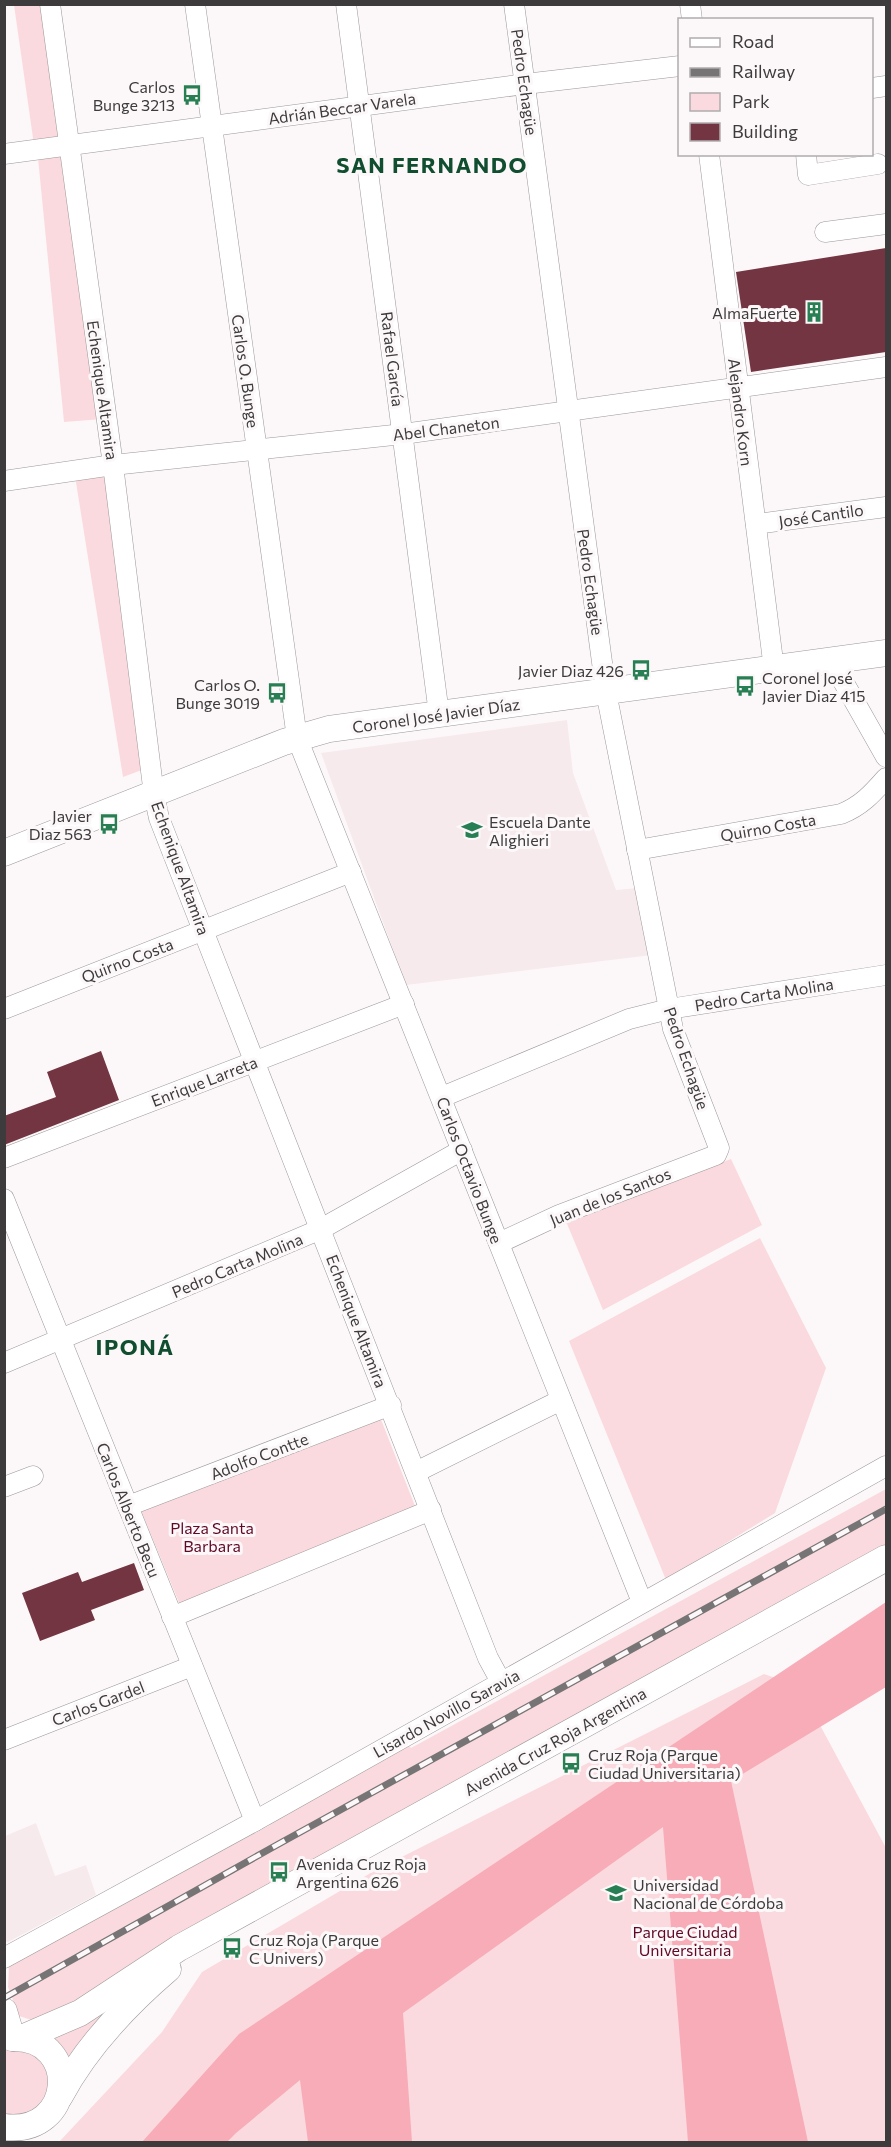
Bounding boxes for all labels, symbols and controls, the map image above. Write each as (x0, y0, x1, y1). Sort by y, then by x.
legend (678, 18, 873, 156)
street label: Pedro Echagüe (508, 28, 542, 136)
text: Road (732, 30, 774, 52)
text: Railway (732, 60, 795, 82)
place label: Carlos Bunge 3213 (93, 77, 175, 114)
bus stop icon: Carlos Bunge 3213 (180, 83, 204, 107)
street label: Adrián Beccar Varela (267, 88, 417, 128)
text: Park (732, 90, 770, 112)
text: Building (732, 120, 798, 142)
district label: SAN FERNANDO (336, 151, 528, 178)
building icon: AlmaFuerte (802, 300, 826, 324)
place label: AlmaFuerte (712, 303, 797, 322)
street label: Rafael García (378, 310, 408, 408)
street label: Carlos O. Bunge (229, 313, 263, 429)
street label: Echenique Altamira (84, 319, 122, 461)
street label: Alejandro Korn (725, 357, 757, 467)
street label: Abel Chaneton (392, 412, 500, 444)
street label: José Cantilo (777, 500, 865, 530)
street label: Pedro Echagüe (574, 528, 608, 636)
bus stop icon: Javier Diaz 426 (629, 658, 653, 682)
place label: Javier Diaz 426 (518, 661, 624, 680)
place label: Coronel José Javier Diaz 415 (762, 668, 866, 705)
bus stop icon: Coronel José Javier Diaz 415 (733, 674, 757, 698)
place label: Carlos O. Bunge 3019 (175, 675, 260, 712)
bus stop icon: Carlos O. Bunge 3019 (265, 681, 289, 705)
street label: Coronel José Javier Díaz (351, 694, 521, 736)
street label: Echenique Altamira (148, 799, 214, 937)
place label: Javier Diaz 563 (29, 806, 93, 843)
street label: Quirno Costa (719, 809, 817, 845)
bus stop icon: Javier Diaz 563 (97, 812, 121, 836)
place label: Escuela Dante Alighieri (489, 812, 591, 849)
school or university icon: Escuela Dante Alighieri (460, 818, 484, 842)
street label: Quirno Costa (78, 934, 176, 986)
street label: Pedro Carta Molina (693, 974, 835, 1014)
street label: Pedro Echagüe (661, 1004, 713, 1112)
street label: Enrique Larreta (148, 1052, 260, 1110)
street label: Carlos Octavio Bunge (433, 1094, 507, 1246)
street label: Juan de los Santos (547, 1163, 673, 1229)
street label: Pedro Carta Molina (169, 1229, 305, 1301)
street label: Echenique Altamira (323, 1252, 391, 1390)
district label: IPONÁ (96, 1333, 174, 1360)
street label: Adolfo Contte (207, 1429, 311, 1483)
street label: Carlos Alberto Becu (93, 1440, 165, 1580)
park label: Plaza Santa Barbara (170, 1518, 254, 1555)
street label: Lisardo Novillo Saravia (370, 1665, 522, 1761)
street label: Carlos Gardel (49, 1677, 147, 1729)
street label: Avenida Cruz Roja Argentina (461, 1683, 649, 1799)
place label: Cruz Roja (Parque Ciudad Universitaria) (588, 1745, 741, 1782)
bus stop icon: Cruz Roja (Parque Ciudad Universitaria) (559, 1751, 583, 1775)
place label: Avenida Cruz Roja Argentina 626 (296, 1854, 426, 1891)
bus stop icon: Avenida Cruz Roja Argentina 626 (267, 1860, 291, 1884)
place label: Universidad Nacional de Córdoba (633, 1875, 784, 1912)
school or university icon: Universidad Nacional de Córdoba (604, 1881, 628, 1905)
park label: Parque Ciudad Universitaria (632, 1922, 738, 1959)
place label: Cruz Roja (Parque C Univers) (249, 1930, 379, 1967)
bus stop icon: Cruz Roja (Parque C Univers) (220, 1936, 244, 1960)

